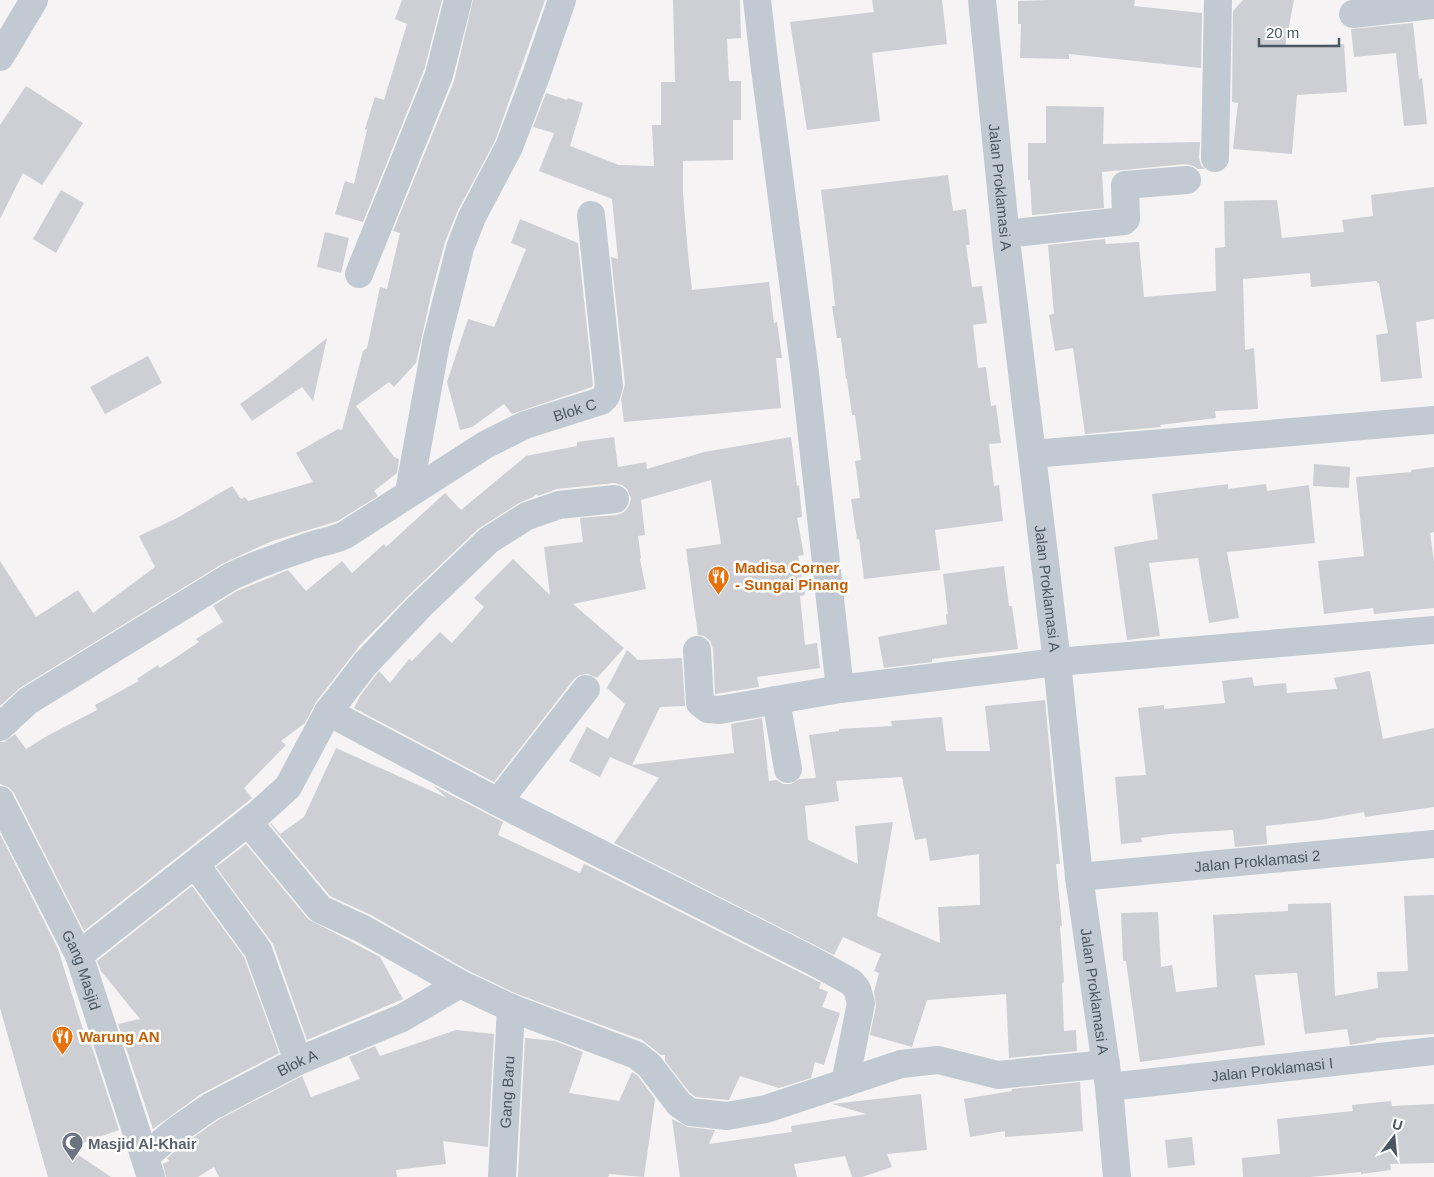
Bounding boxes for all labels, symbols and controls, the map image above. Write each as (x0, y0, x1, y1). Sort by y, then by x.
scale bar (1259, 15, 1339, 47)
text: 20 m (1266, 24, 1299, 41)
street label: Jalan Proklamasi A (986, 123, 1016, 251)
street label: Blok C (551, 395, 598, 424)
street label: Jalan Proklamasi A (1032, 524, 1064, 653)
place label: Madisa Corner - Sungai Pinang (735, 559, 848, 593)
restaurant icon: Madisa Corner - Sungai Pinang (707, 564, 731, 595)
street label: Jalan Proklamasi 2 (1193, 846, 1321, 875)
street label: Gang Masjid (59, 927, 105, 1012)
street label: Jalan Proklamasi A (1078, 927, 1113, 1056)
restaurant icon: Warung AN (51, 1024, 75, 1055)
place label: Warung AN (79, 1028, 160, 1045)
street label: Blok A (274, 1046, 320, 1079)
street label: Jalan Proklamasi I (1210, 1054, 1334, 1084)
street label: Gang Baru (496, 1055, 517, 1129)
north arrow (1369, 1112, 1419, 1162)
text: U (1391, 1115, 1405, 1134)
mosque icon: Masjid Al-Khair (60, 1131, 84, 1162)
place label: Masjid Al-Khair (88, 1135, 197, 1152)

